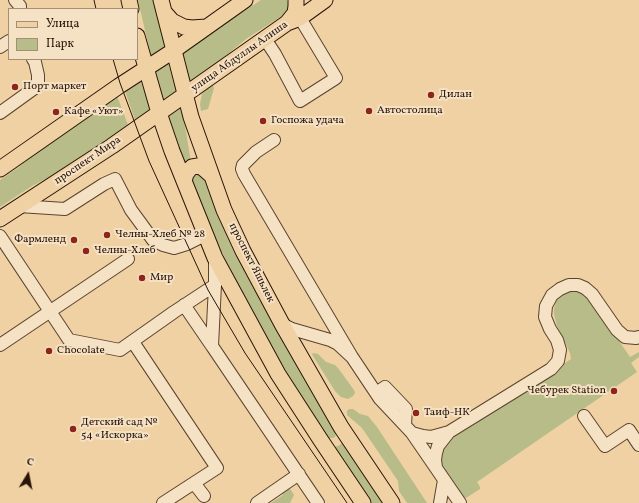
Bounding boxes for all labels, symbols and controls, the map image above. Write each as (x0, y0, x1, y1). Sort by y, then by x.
legend (8, 8, 138, 60)
text: Улица (46, 16, 79, 32)
street label: улица Абдуллы Алиша (189, 19, 291, 95)
text: Парк (46, 36, 74, 52)
place label: Порт маркет (23, 80, 86, 94)
marker: Порт маркет (10, 82, 20, 92)
place label: Дилан (439, 88, 472, 102)
marker: Дилан (426, 90, 436, 100)
place label: Автостолица (377, 104, 443, 118)
place label: Кафе «Уют» (64, 105, 123, 119)
marker: Автостолица (364, 106, 374, 116)
marker: Кафе «Уют» (51, 107, 61, 117)
place label: Госпожа удача (271, 114, 344, 128)
marker: Госпожа удача (258, 116, 268, 126)
street label: проспект Мира (52, 134, 124, 188)
street label: проспект Яшьлек (225, 221, 277, 305)
place label: Челны-Хлеб № 28 (115, 228, 205, 242)
marker: Челны-Хлеб № 28 (102, 230, 112, 240)
place label: Фармленд (14, 233, 66, 247)
marker: Фармленд (69, 235, 79, 245)
place label: Челны-Хлеб (94, 244, 155, 258)
marker: Челны-Хлеб (81, 246, 91, 256)
place label: Мир (150, 271, 173, 285)
marker: Мир (137, 273, 147, 283)
place label: Chocolate (57, 344, 105, 358)
marker: Chocolate (44, 346, 54, 356)
place label: Чебурек Station (527, 384, 606, 398)
marker: Чебурек Station (609, 386, 619, 396)
place label: Таиф-НК (424, 406, 470, 420)
marker: Таиф-НК (411, 408, 421, 418)
place label: Детский сад № 54 «Искорка» (81, 416, 158, 442)
marker: Детский сад № 54 «Искорка» (68, 424, 78, 434)
north arrow (8, 455, 48, 495)
text: С (25, 455, 35, 471)

